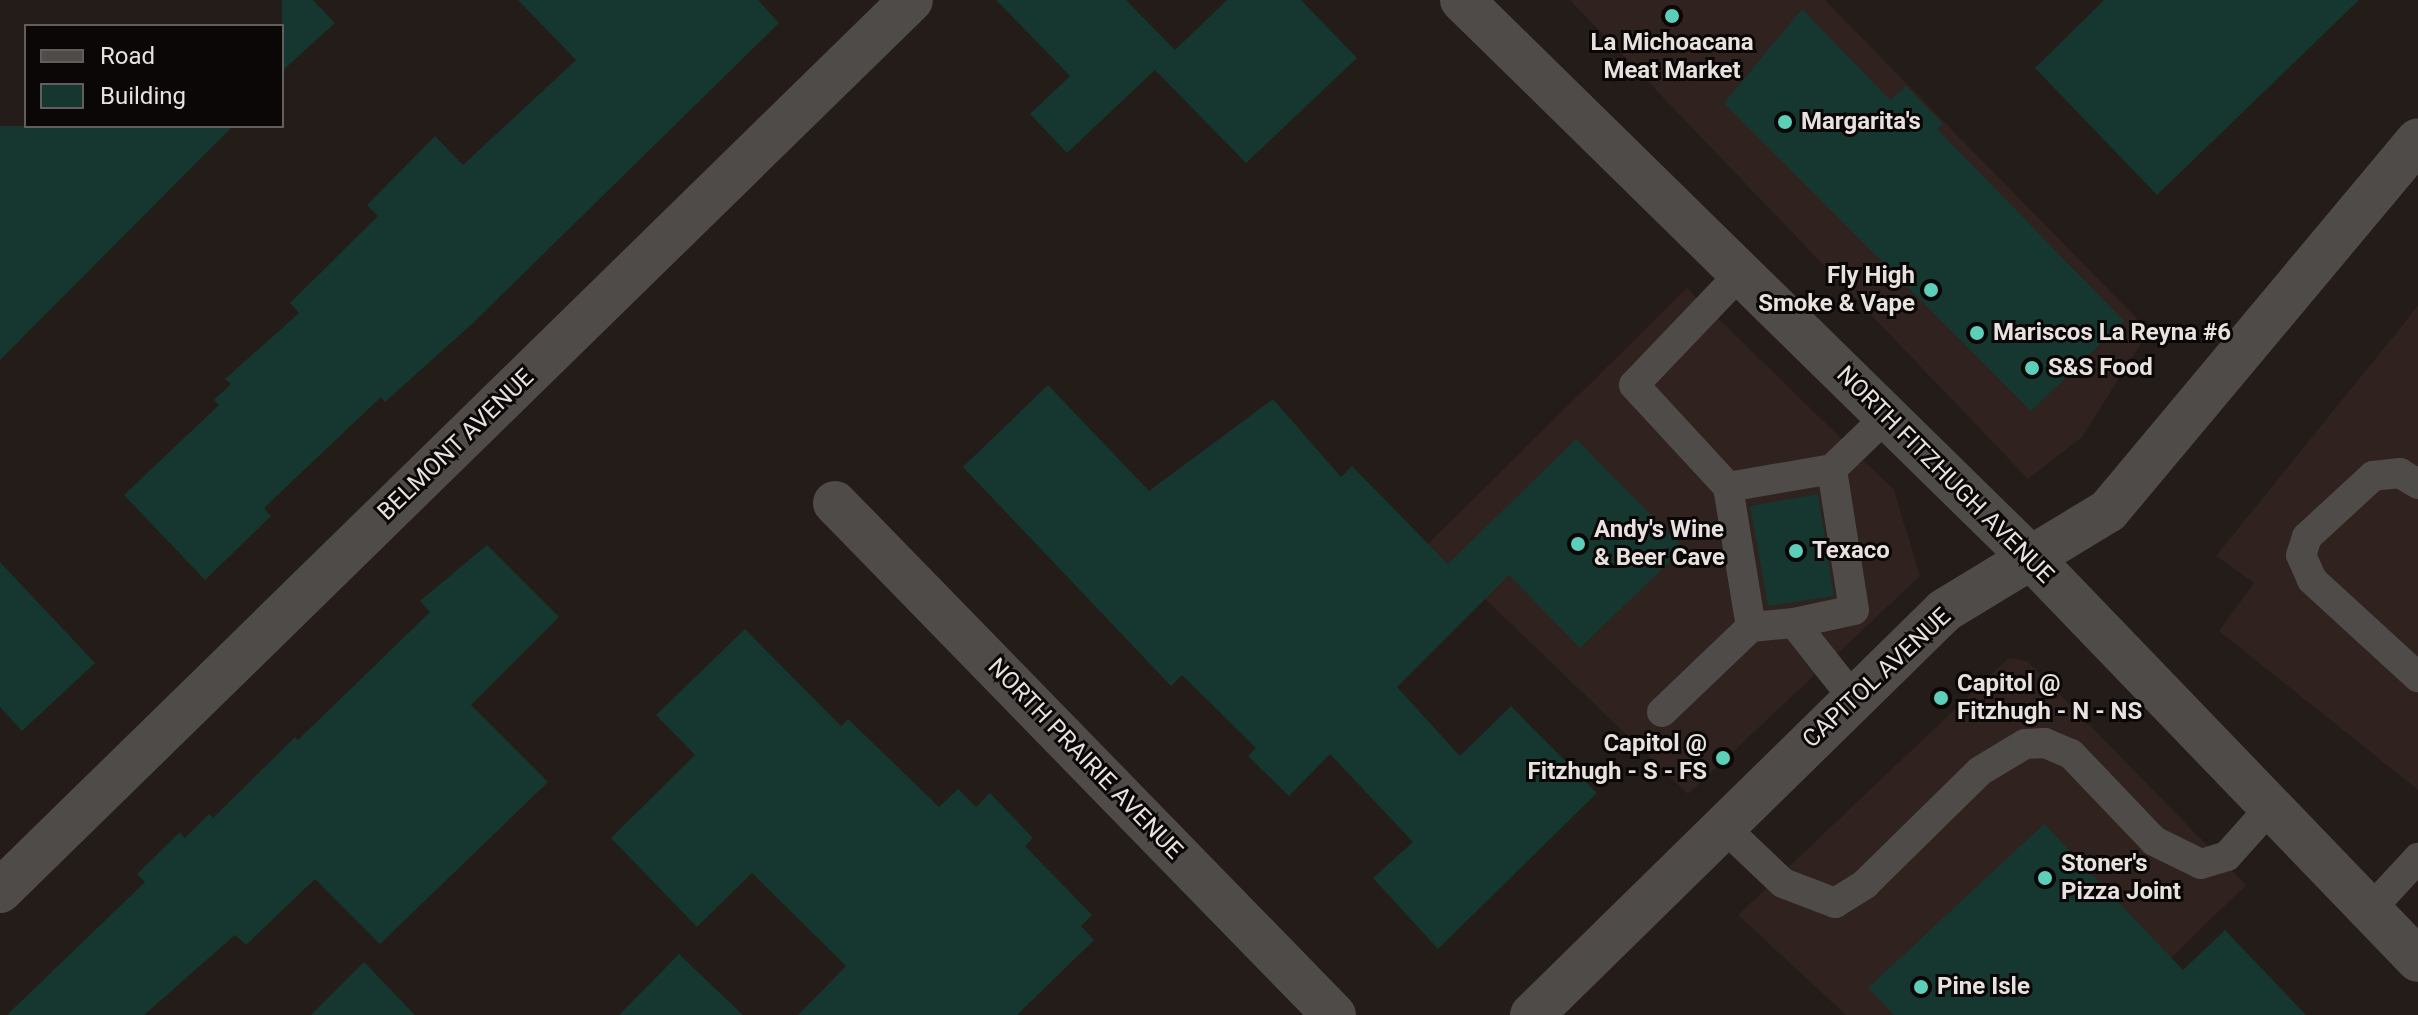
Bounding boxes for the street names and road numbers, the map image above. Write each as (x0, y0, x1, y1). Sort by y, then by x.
street label: NORTH FITZHUGH AVENUE (1831, 361, 2059, 589)
street label: BELMONT AVENUE (372, 363, 540, 527)
street label: CAPITOL AVENUE (1797, 602, 1957, 754)
street label: NORTH PRAIRIE AVENUE (982, 653, 1188, 865)

